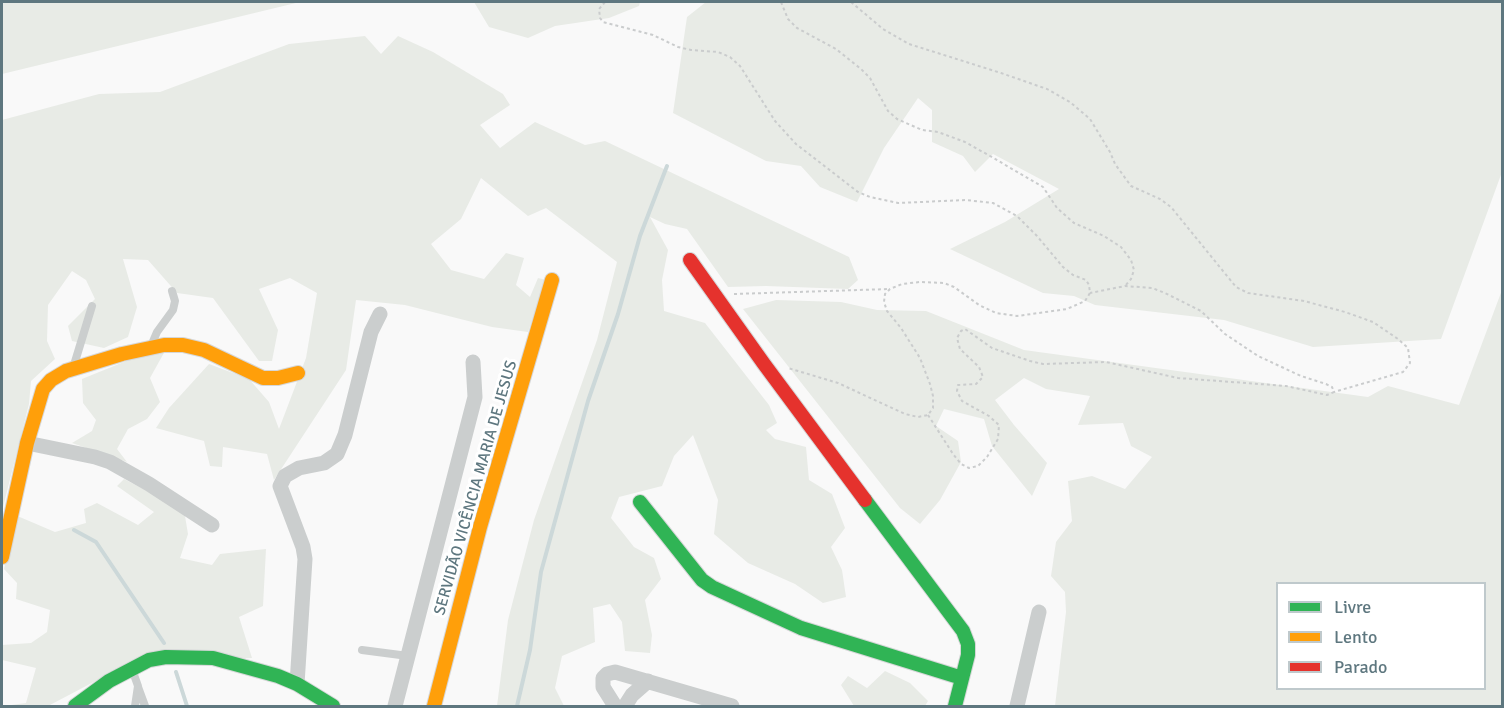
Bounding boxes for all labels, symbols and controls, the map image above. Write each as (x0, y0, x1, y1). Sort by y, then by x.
street label: SERVIDÃO VICÊNCIA MARIA DE JESUS (430, 358, 522, 618)
legend (1276, 582, 1486, 690)
text: Livre (1334, 596, 1371, 618)
text: Lento (1334, 626, 1377, 648)
text: Parado (1334, 656, 1387, 678)

